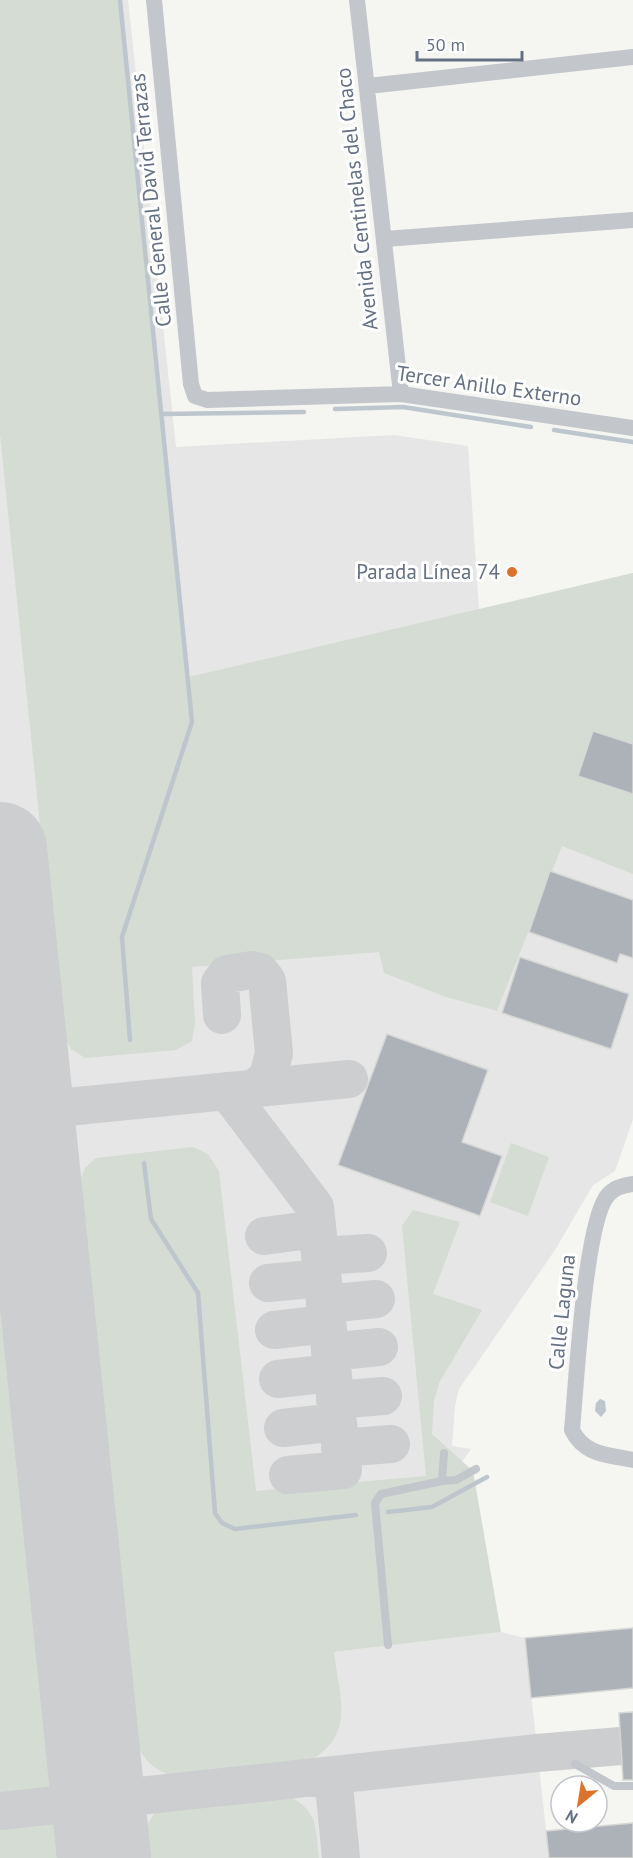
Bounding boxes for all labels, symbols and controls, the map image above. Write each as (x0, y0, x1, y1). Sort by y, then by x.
scale bar (417, 24, 522, 62)
text: 50 m (426, 33, 465, 56)
street label: Avenida Centinelas del Chaco (329, 67, 384, 332)
street label: Calle General David Terrazas (124, 72, 177, 328)
street label: Tercer Anillo Externo (395, 359, 583, 412)
place label: Parada Línea 74 (356, 558, 500, 585)
marker: Parada Línea 74 (505, 565, 519, 579)
street label: Calle Laguna (542, 1253, 581, 1371)
north arrow (549, 1774, 609, 1834)
text: N (562, 1806, 581, 1828)

